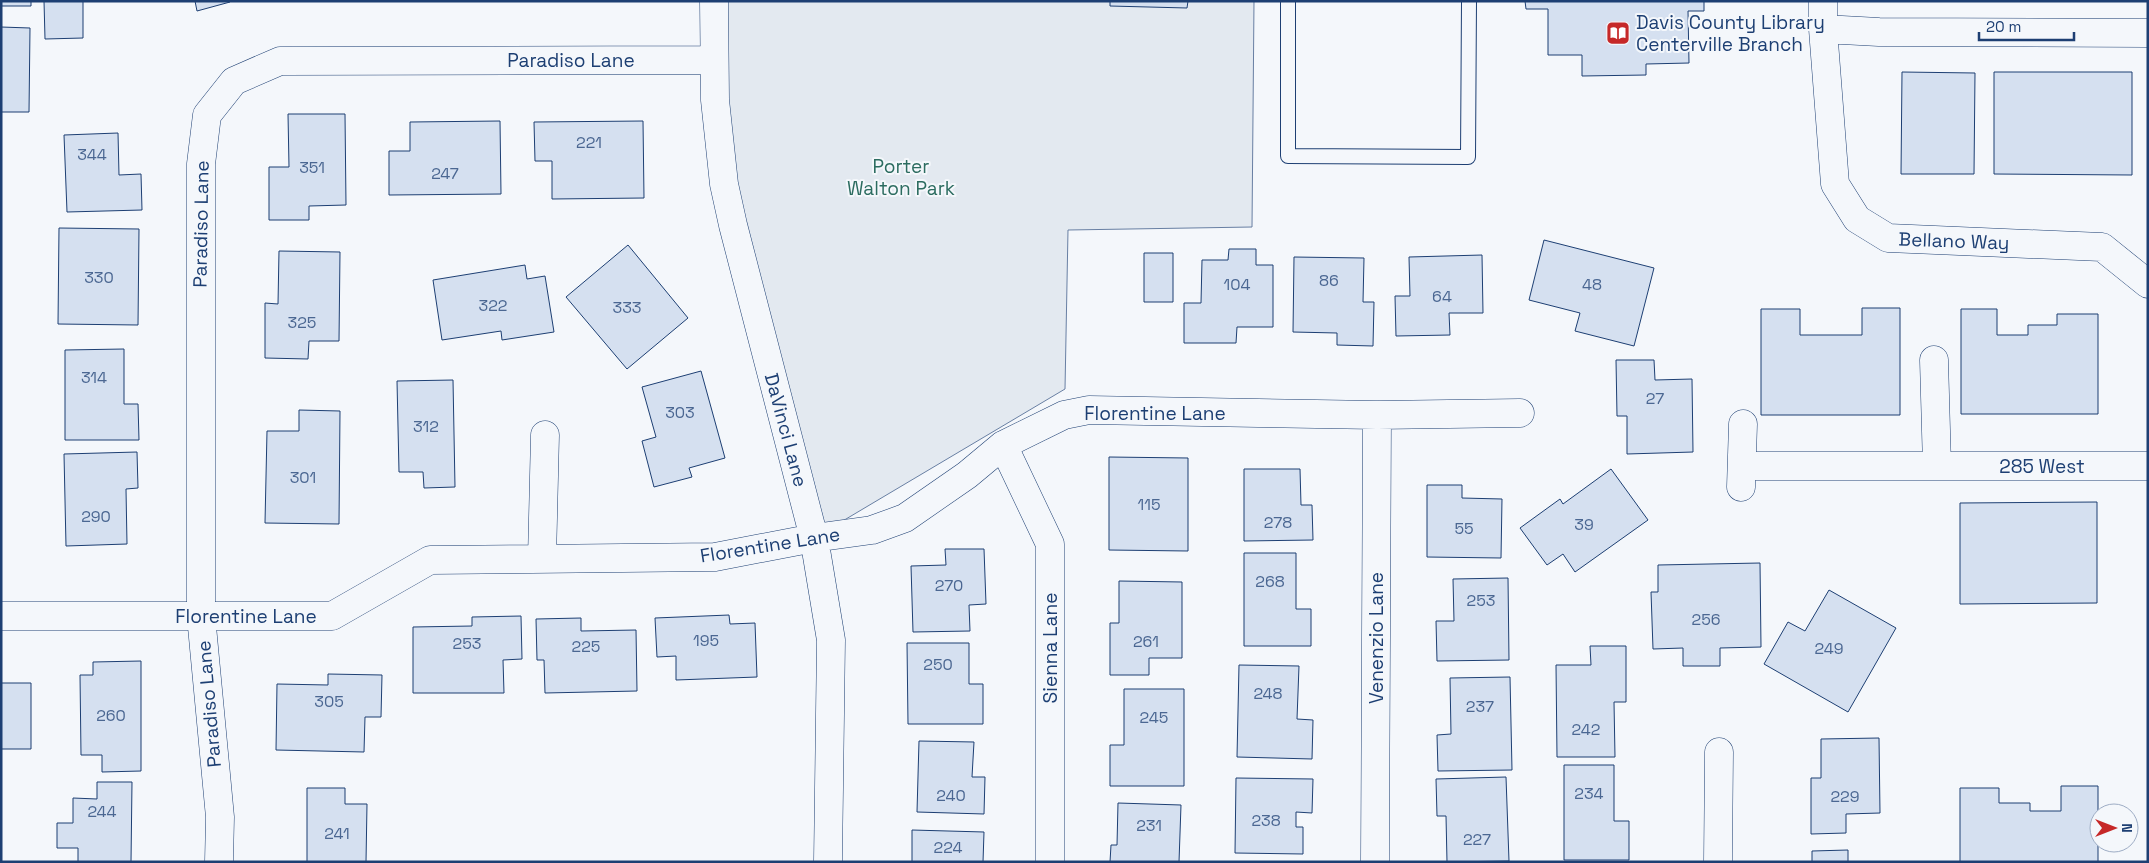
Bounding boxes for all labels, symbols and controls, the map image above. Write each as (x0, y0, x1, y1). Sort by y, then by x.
place label: Davis County Library Centerville Branch (1636, 10, 1825, 57)
scale bar (1979, 10, 2074, 42)
text: 20 m (1986, 17, 2021, 36)
library icon: Davis County Library Centerville Branch (1605, 20, 1631, 46)
street label: Paradiso Lane (507, 48, 635, 73)
house number: 221 (576, 132, 602, 153)
house number: 344 (77, 144, 107, 165)
park label: Porter Walton Park (847, 154, 955, 201)
house number: 351 (299, 157, 325, 178)
street label: Paradiso Lane (187, 160, 215, 288)
house number: 247 (431, 163, 459, 184)
street label: Bellano Way (1898, 227, 2010, 255)
house number: 330 (84, 267, 114, 288)
house number: 86 (1319, 270, 1339, 291)
house number: 104 (1224, 274, 1250, 295)
house number: 48 (1582, 274, 1602, 295)
house number: 64 (1432, 286, 1452, 307)
house number: 322 (479, 295, 507, 316)
house number: 333 (613, 297, 642, 318)
house number: 325 (288, 312, 316, 333)
house number: 314 (81, 367, 107, 388)
street label: DaVinci Lane (759, 370, 813, 490)
house number: 27 (1646, 388, 1664, 409)
street label: Florentine Lane (1084, 401, 1226, 426)
house number: 303 (665, 402, 695, 423)
house number: 312 (413, 416, 439, 437)
street label: 285 West (1999, 454, 2085, 479)
house number: 301 (290, 467, 316, 488)
house number: 115 (1138, 494, 1160, 515)
house number: 290 (81, 506, 111, 527)
house number: 278 (1264, 512, 1292, 533)
house number: 39 (1574, 514, 1594, 535)
house number: 55 (1454, 518, 1474, 539)
street label: Florentine Lane (698, 522, 842, 568)
house number: 268 (1255, 571, 1285, 592)
street label: Venenzio Lane (1364, 572, 1389, 704)
house number: 270 (935, 575, 963, 596)
house number: 253 (1467, 590, 1495, 611)
street label: Sienna Lane (1038, 593, 1063, 703)
street label: Florentine Lane (175, 604, 317, 629)
house number: 256 (1691, 609, 1721, 630)
house number: 195 (693, 630, 719, 651)
house number: 261 (1133, 631, 1159, 652)
house number: 253 (453, 633, 481, 654)
house number: 225 (572, 636, 600, 657)
house number: 249 (1815, 638, 1843, 659)
street label: Paradiso Lane (191, 639, 227, 769)
house number: 250 (923, 654, 953, 675)
house number: 248 (1253, 683, 1283, 704)
house number: 305 (314, 691, 344, 712)
house number: 237 (1466, 696, 1494, 717)
house number: 260 (96, 705, 126, 726)
house number: 245 (1140, 707, 1168, 728)
house number: 242 (1572, 719, 1600, 740)
house number: 234 (1574, 783, 1604, 804)
house number: 240 (936, 785, 966, 806)
house number: 229 (1830, 786, 1860, 807)
house number: 244 (87, 801, 117, 822)
north arrow (2089, 803, 2139, 853)
house number: 238 (1251, 810, 1281, 831)
house number: 231 (1136, 815, 1162, 836)
house number: 241 (324, 823, 350, 844)
text: N (2118, 823, 2136, 833)
house number: 227 (1463, 829, 1491, 850)
house number: 224 (934, 837, 962, 858)

